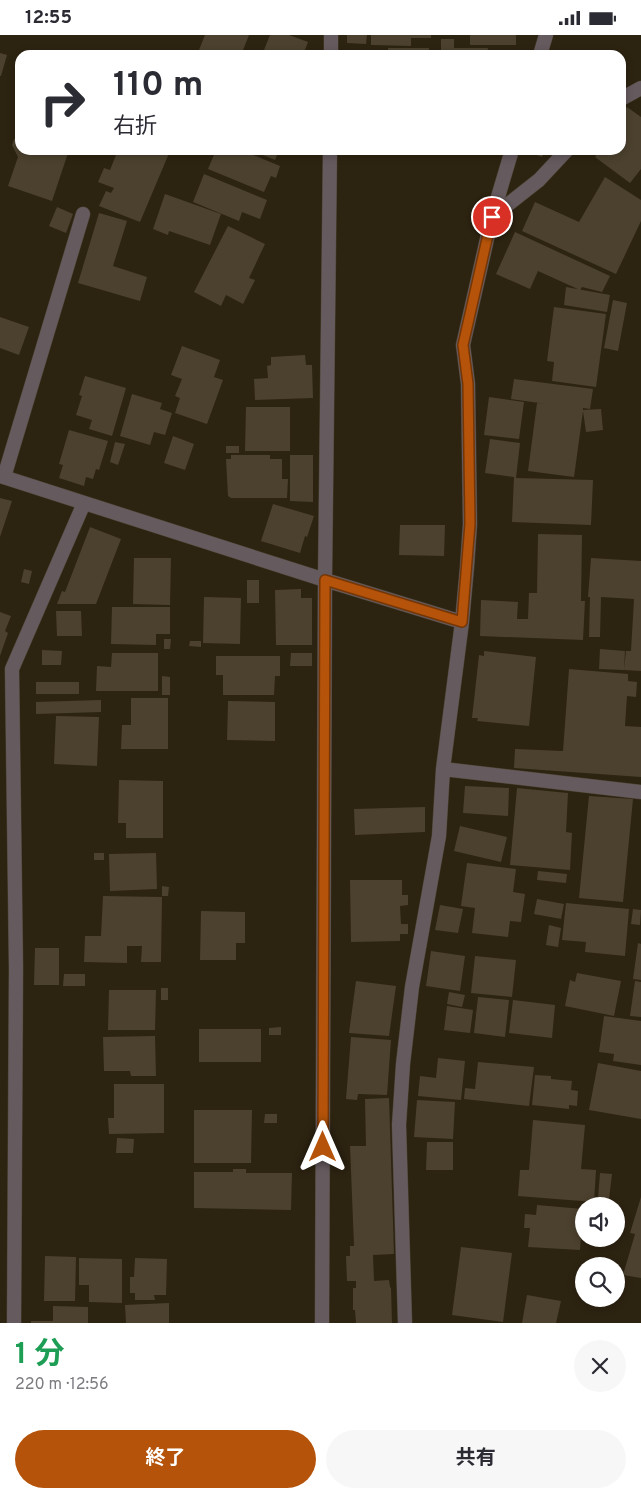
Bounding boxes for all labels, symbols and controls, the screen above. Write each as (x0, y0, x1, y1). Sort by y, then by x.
text: 12:55 (25, 6, 72, 30)
text: 110 m (113, 64, 203, 108)
icon: right (30, 70, 95, 135)
text: 右折 (113, 114, 157, 141)
pin (471, 196, 513, 238)
icon: arrive (478, 203, 506, 231)
position arrow (296, 1120, 348, 1172)
map controls (575, 1197, 625, 1307)
button: sound (575, 1197, 625, 1247)
button: search (575, 1257, 625, 1307)
text: 1 分 (15, 1337, 65, 1374)
button: close (574, 1340, 626, 1392)
text: 220 m · 12:56 (15, 1375, 109, 1395)
button: 終了 (15, 1430, 316, 1488)
button: 共有 (326, 1430, 626, 1488)

